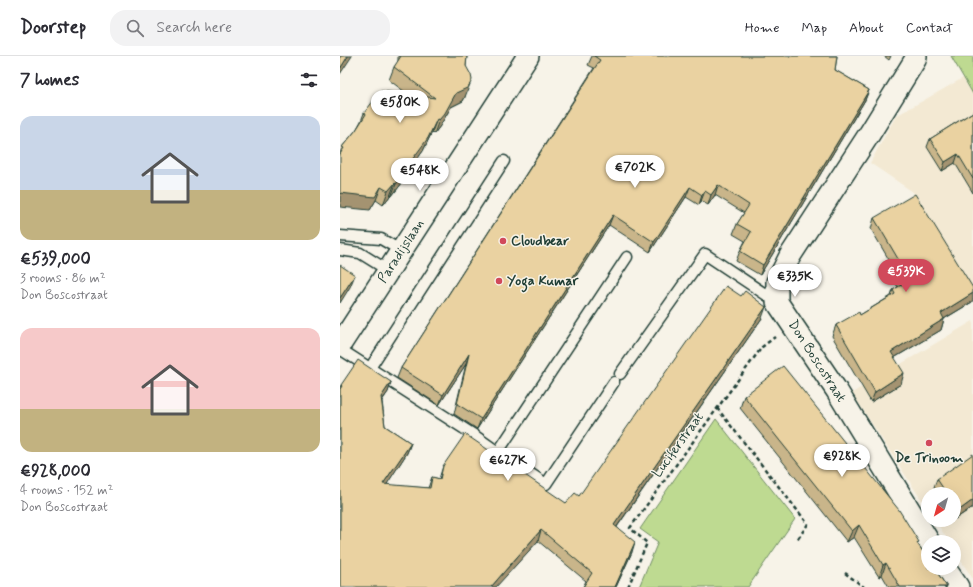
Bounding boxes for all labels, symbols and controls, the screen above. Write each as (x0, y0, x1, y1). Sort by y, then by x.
search box (110, 10, 390, 46)
text: Doorstep (20, 15, 86, 40)
icon: search (124, 17, 146, 39)
text: Search here (156, 18, 232, 38)
text: Home (745, 19, 779, 37)
text: Map (801, 19, 827, 37)
text: About (849, 19, 884, 37)
text: Contact (906, 19, 953, 37)
text: 7 homes (20, 69, 79, 91)
icon: filters (298, 69, 320, 91)
pin: €580K (372, 90, 428, 124)
text: €580K (380, 94, 420, 111)
icon: home (134, 142, 206, 214)
pin: €702K (607, 155, 663, 189)
pin: €548K (392, 158, 448, 192)
text: €702K (615, 159, 655, 176)
text: €548K (400, 162, 440, 179)
street label: Paradijslaan (374, 216, 428, 286)
place label: Cloudbear (511, 232, 569, 250)
marker: Cloudbear (498, 236, 508, 246)
text: €539,000 (20, 248, 91, 270)
pin: €539K (878, 259, 934, 293)
text: €539K (887, 263, 925, 280)
pin: €335K (767, 264, 823, 298)
text: €335K (777, 268, 813, 285)
text: 3 rooms · 86 m² (20, 270, 106, 287)
place label: Yoga Kumar (507, 272, 580, 293)
marker: Yoga Kumar (494, 276, 504, 286)
text: Don Boscostraat (20, 287, 108, 304)
street label: Don Boscostraat (784, 316, 850, 406)
icon: home (134, 354, 206, 426)
street label: Luciferstraat (648, 409, 708, 481)
marker: De Trinoom (924, 438, 934, 448)
pin: €928K (814, 444, 870, 478)
pin: €627K (480, 448, 536, 482)
text: €928K (823, 448, 861, 465)
place label: De Trinoom (895, 449, 963, 467)
text: €627K (489, 452, 527, 469)
text: €928,000 (20, 460, 91, 482)
text: 4 rooms · 152 m² (20, 482, 113, 499)
north arrow (921, 487, 961, 527)
map controls (921, 487, 961, 575)
text: Don Boscostraat (20, 499, 108, 516)
button: layers (921, 535, 961, 575)

